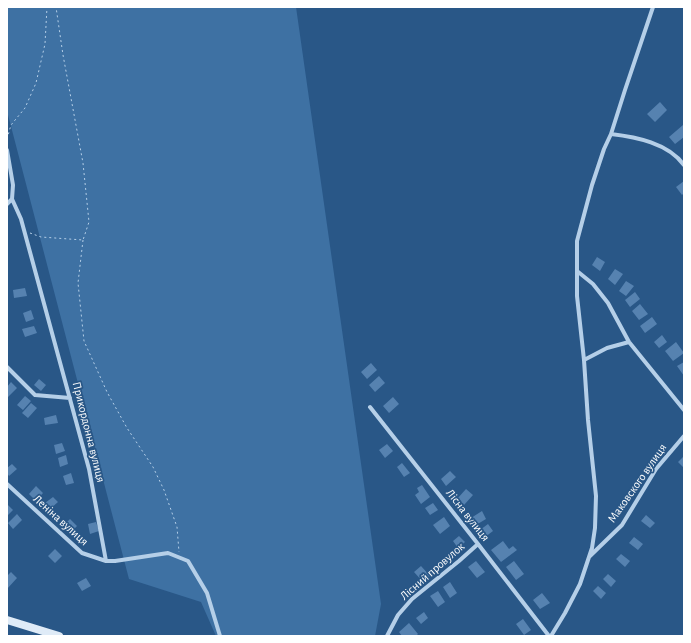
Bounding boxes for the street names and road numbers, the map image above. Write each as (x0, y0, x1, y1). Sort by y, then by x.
street label: Прикордонна вулиця (70, 380, 107, 484)
street label: Маковского вулиця (605, 441, 669, 525)
street label: Лісна вулиця (443, 487, 492, 544)
street label: Леніна вулиця (30, 492, 91, 548)
street label: Лісний провулок (398, 540, 467, 603)

